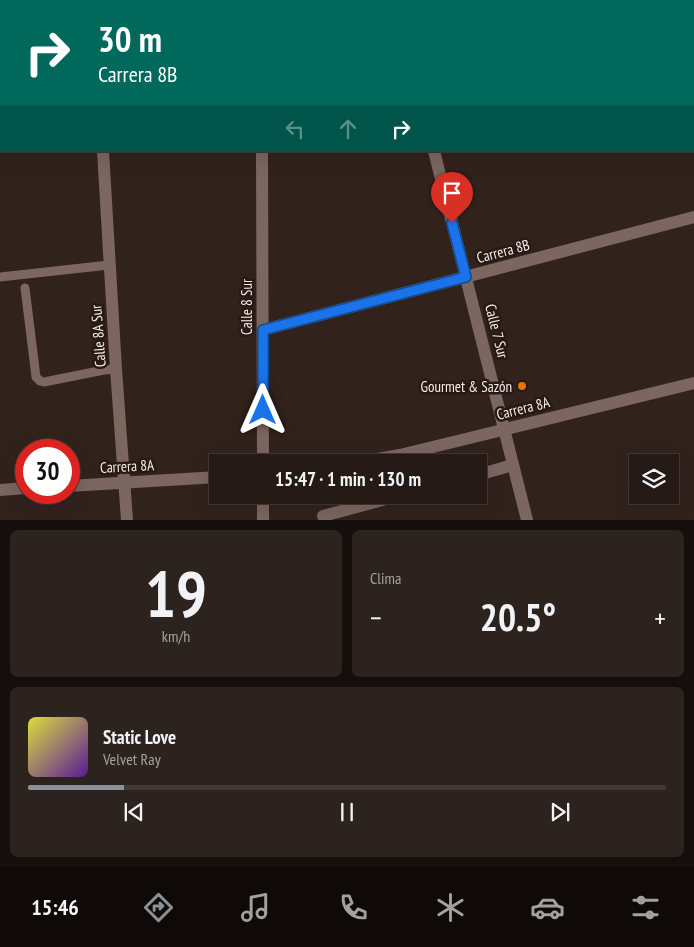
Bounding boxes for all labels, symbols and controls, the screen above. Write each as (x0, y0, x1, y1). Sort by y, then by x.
text: 30 m (98, 16, 162, 62)
icon: right (15, 20, 80, 85)
text: Carrera 8B (98, 60, 178, 88)
icon: left (281, 115, 309, 143)
icon: ahead (334, 115, 362, 143)
icon: right (387, 115, 415, 143)
pin (431, 172, 473, 223)
icon: arrive (438, 179, 466, 207)
street label: Carrera 8B (474, 235, 532, 267)
street label: Calle 8 Sur (237, 278, 256, 335)
street label: Calle 7 Sur (481, 302, 513, 361)
street label: Calle 8A Sur (86, 303, 110, 368)
place label: Gourmet & Sazón (421, 377, 512, 396)
marker: Gourmet & Sazón (516, 380, 528, 392)
position arrow (236, 383, 288, 435)
street label: Carrera 8A (494, 392, 552, 424)
speed limit sign: 30 (15, 439, 80, 504)
map controls (629, 454, 679, 504)
button: layers (629, 454, 679, 504)
street label: Carrera 8A (99, 455, 155, 477)
text: 15:47 · 1 min · 130 m (275, 467, 421, 491)
text: 19 (145, 551, 207, 635)
text: Clima (370, 568, 401, 588)
text: 20.5° (480, 592, 556, 641)
text: − (370, 599, 382, 636)
text: + (654, 599, 666, 636)
text: km/h (162, 626, 190, 646)
text: Static Love (103, 725, 176, 749)
text: Velvet Ray (103, 749, 161, 769)
icon: previous (120, 798, 148, 826)
icon: pause (333, 798, 361, 826)
icon: next (546, 798, 574, 826)
icon: directions (141, 890, 176, 925)
icon: music (238, 890, 273, 925)
icon: phone (336, 890, 371, 925)
icon: climate (433, 890, 468, 925)
icon: car (530, 890, 565, 925)
icon: filters (628, 890, 663, 925)
text: 15:46 (31, 893, 79, 921)

